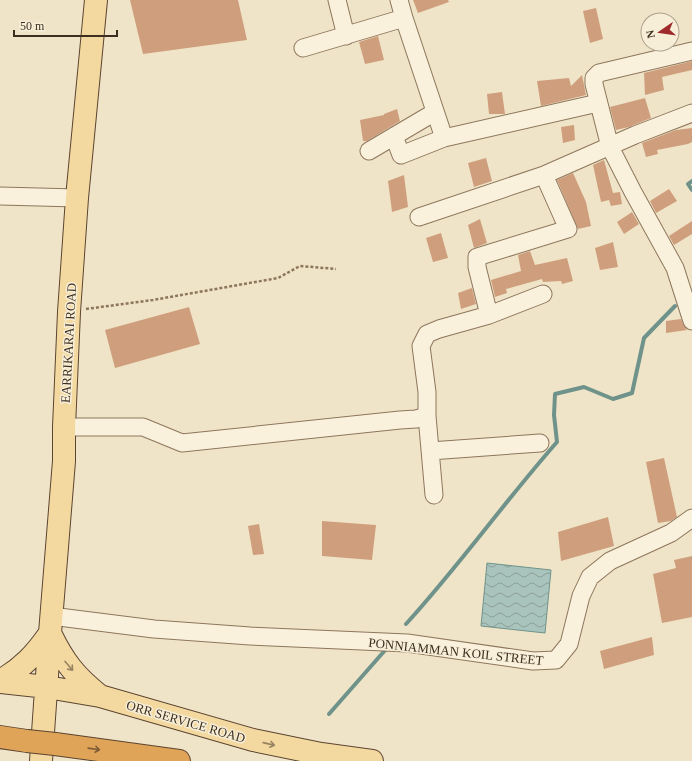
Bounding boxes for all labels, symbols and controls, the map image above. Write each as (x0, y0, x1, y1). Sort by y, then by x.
scale bar (14, 12, 117, 38)
north arrow (640, 12, 680, 52)
text: 50 m (20, 19, 45, 33)
text: N (644, 29, 657, 39)
street label: EARRIKARAI ROAD (58, 283, 79, 403)
street label: PONNIAMMAN KOIL STREET (368, 635, 544, 668)
one-way arrow (65, 661, 74, 672)
street label: ORR SERVICE ROAD (125, 697, 247, 746)
one-way arrow (262, 740, 275, 748)
one-way arrow (87, 745, 100, 753)

